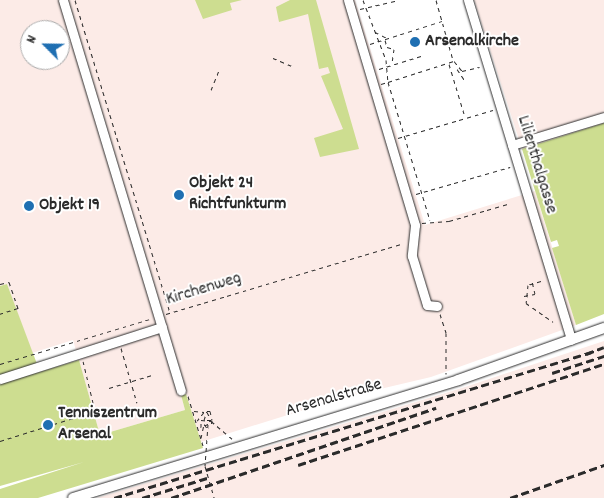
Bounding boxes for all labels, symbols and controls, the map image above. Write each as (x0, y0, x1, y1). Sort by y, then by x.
north arrow (20, 20, 70, 70)
place label: Arsenalkirche (425, 31, 519, 53)
text: N (22, 32, 43, 47)
marker: Arsenalkirche (409, 36, 421, 48)
street label: Lilienthalgasse (511, 113, 561, 217)
place label: Objekt 24 Richtfunkturm (189, 174, 286, 216)
marker: Objekt 24 Richtfunkturm (173, 189, 185, 201)
place label: Objekt 19 (39, 195, 100, 217)
marker: Objekt 19 (23, 200, 35, 212)
street label: Kirchenweg (164, 268, 244, 312)
street label: Arsenalstraße (284, 375, 384, 423)
place label: Tenniszentrum Arsenal (58, 404, 157, 446)
marker: Tenniszentrum Arsenal (42, 419, 54, 431)

